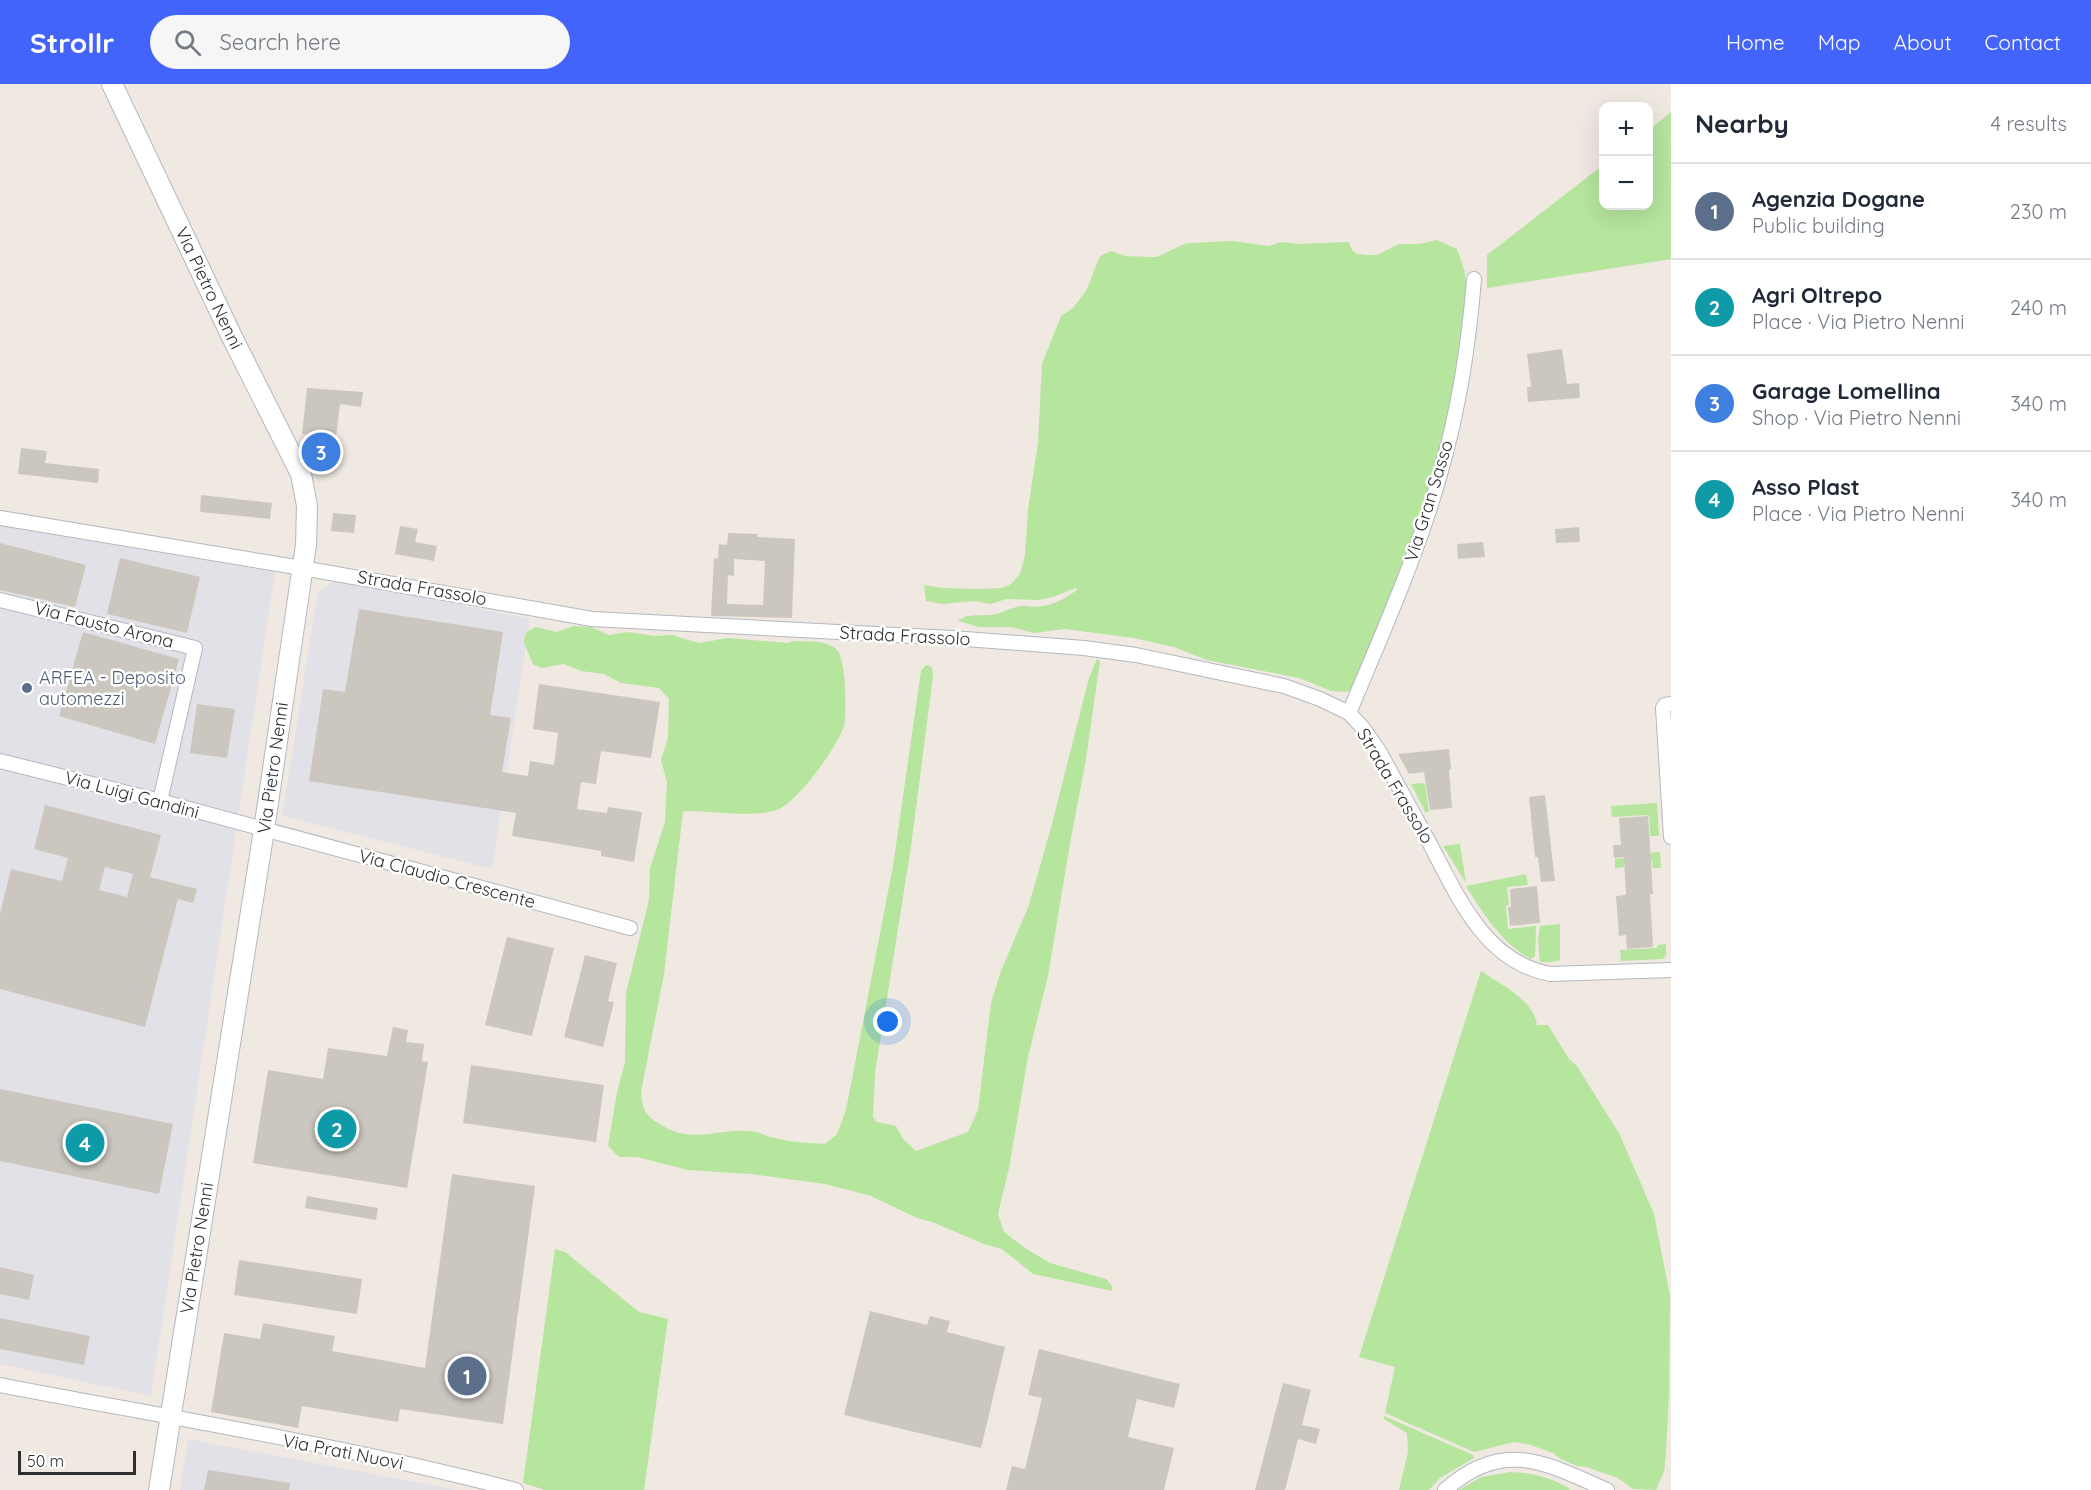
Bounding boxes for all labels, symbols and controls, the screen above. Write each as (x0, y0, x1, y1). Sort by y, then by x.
search box (150, 15, 570, 69)
text: Strollr (30, 25, 114, 60)
icon: search (171, 26, 204, 59)
text: Search here (219, 28, 341, 56)
text: Home (1726, 29, 1785, 55)
text: Map (1818, 29, 1861, 55)
text: About (1894, 29, 1952, 55)
text: Contact (1985, 29, 2061, 55)
map controls (1599, 102, 1653, 210)
button: + (1599, 102, 1653, 156)
text: Nearby (1695, 107, 1789, 140)
text: 4 results (1991, 111, 2067, 136)
button: − (1599, 156, 1653, 210)
text: Agenzia Dogane (1752, 185, 1925, 213)
text: 1 (1711, 199, 1718, 224)
text: 230 m (2010, 199, 2067, 224)
text: Public building (1752, 213, 1885, 238)
street label: Via Pietro Nenni (170, 223, 248, 353)
text: Agri Oltrepo (1752, 281, 1882, 309)
text: 2 (1709, 295, 1720, 320)
text: 240 m (2010, 295, 2067, 320)
text: Place · Via Pietro Nenni (1752, 309, 1965, 334)
text: Garage Lomellina (1752, 377, 1941, 405)
text: 3 (1709, 391, 1720, 416)
text: 340 m (2010, 391, 2067, 416)
text: Shop · Via Pietro Nenni (1752, 405, 1961, 430)
pin: 3 (302, 430, 340, 475)
street label: Via Gran Sasso (1399, 437, 1458, 564)
text: Asso Plast (1752, 473, 1860, 501)
text: 4 (1709, 487, 1720, 512)
text: 340 m (2010, 487, 2067, 512)
text: Place · Via Pietro Nenni (1752, 501, 1965, 526)
street label: Strada Frassolo (356, 565, 488, 610)
street label: Via Fausto Arona (32, 596, 176, 653)
street label: Strada Frassolo (839, 621, 971, 650)
place label: ARFEA - Deposito automezzi (39, 666, 186, 710)
marker: ARFEA - Deposito automezzi (20, 681, 34, 695)
street label: Via Pietro Nenni (252, 701, 293, 835)
street label: Strada Frassolo (1352, 724, 1439, 848)
street label: Via Luigi Gandini (62, 765, 202, 824)
street label: Via Claudio Crescente (356, 844, 538, 913)
your location (873, 1007, 902, 1036)
pin: 2 (318, 1106, 356, 1152)
pin: 4 (66, 1120, 104, 1166)
street label: Via Pietro Nenni (175, 1181, 218, 1315)
pin: 1 (448, 1354, 486, 1398)
street label: Via Prati Nuovi (281, 1429, 405, 1474)
scale bar (18, 1448, 136, 1476)
text: 50 m (27, 1451, 64, 1471)

